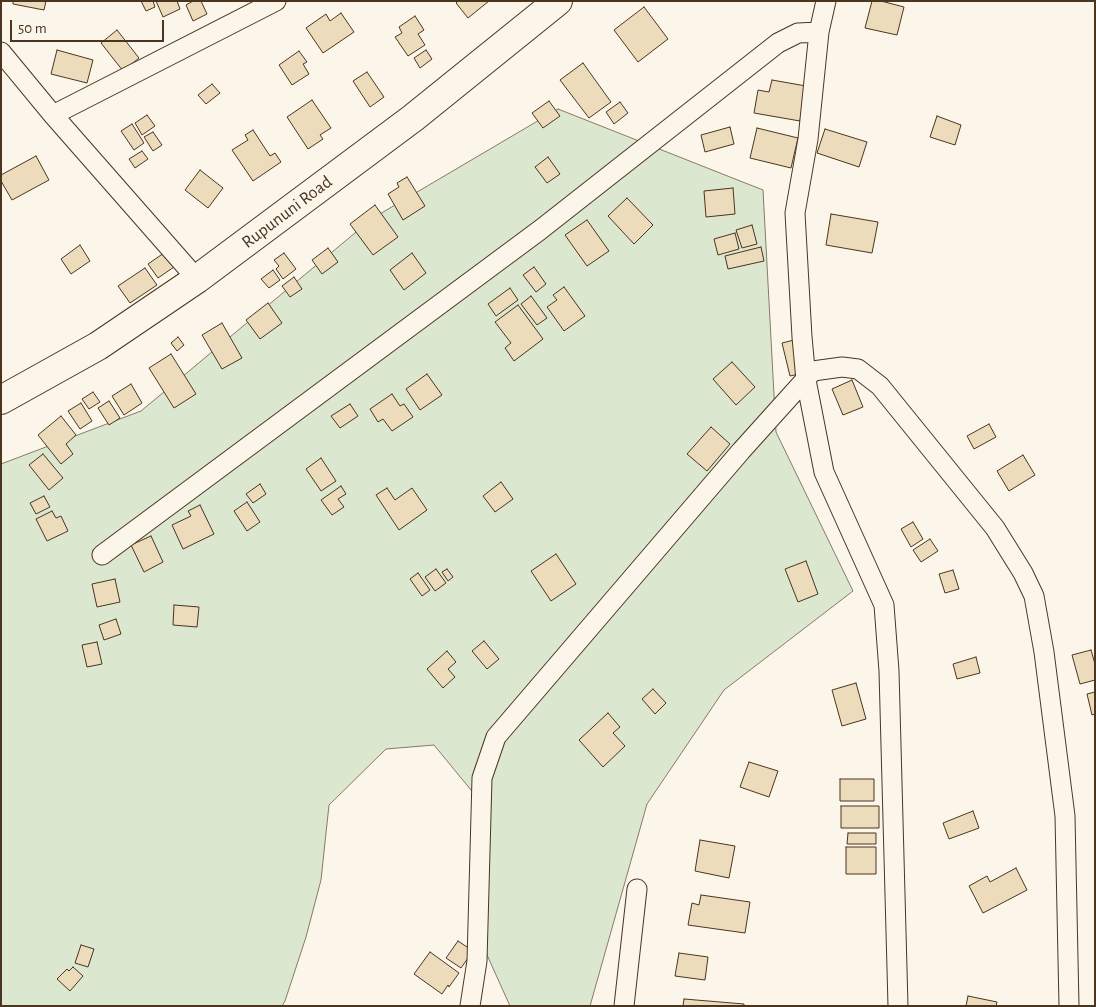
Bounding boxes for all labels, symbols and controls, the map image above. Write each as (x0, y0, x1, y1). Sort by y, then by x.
scale bar (12, 10, 166, 42)
text: 50 m (18, 21, 47, 36)
street label: Rupununi Road (238, 171, 336, 253)

